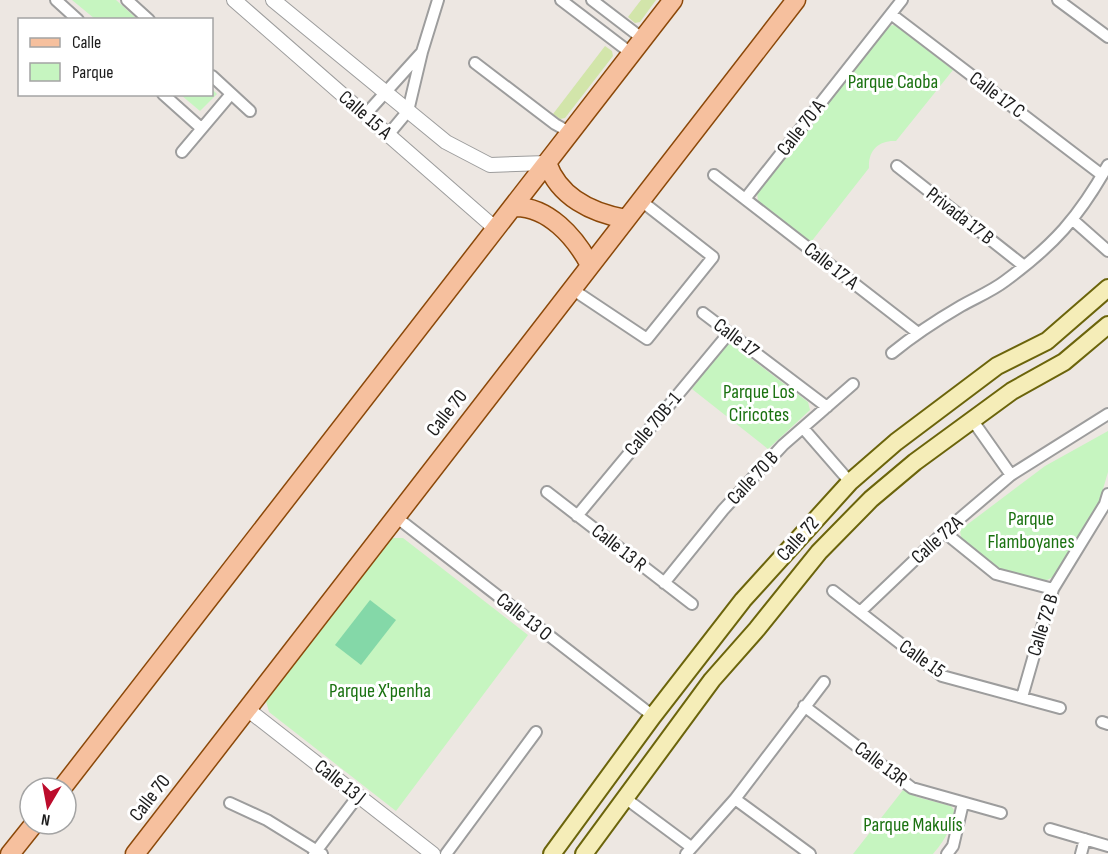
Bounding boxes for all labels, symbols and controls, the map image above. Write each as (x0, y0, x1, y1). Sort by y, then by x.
legend (18, 18, 213, 96)
text: Calle (72, 32, 101, 53)
text: Parque (72, 62, 113, 83)
street label: Calle 17 C (964, 66, 1030, 124)
park label: Parque Caoba (848, 70, 938, 94)
street label: Calle 15 A (334, 85, 397, 145)
street label: Calle 70 A (772, 95, 831, 161)
street label: Privada 17 B (921, 182, 999, 250)
street label: Calle 17 A (799, 237, 863, 295)
street label: Calle 17 (709, 313, 763, 363)
park label: Parque Los Ciricotes (723, 380, 795, 427)
street label: Calle 70 (421, 385, 473, 441)
street label: Calle 70B-1 (619, 387, 687, 461)
street label: Calle 70 B (722, 446, 784, 510)
park label: Parque Flamboyanes (987, 507, 1075, 554)
street label: Calle 72A (906, 511, 968, 569)
street label: Calle 72 (772, 512, 824, 566)
street label: Calle 13 R (587, 519, 651, 577)
street label: Calle 13 O (491, 588, 557, 646)
street label: Calle 72 B (1022, 591, 1064, 659)
street label: Calle 15 (894, 635, 950, 683)
park label: Parque X'penha (329, 679, 431, 703)
street label: Calle 13R (850, 736, 912, 792)
street label: Calle 13 J (310, 755, 370, 809)
street label: Calle 70 (124, 770, 176, 826)
north arrow (18, 776, 78, 836)
text: N (40, 809, 52, 829)
park label: Parque Makulís (863, 813, 963, 837)

